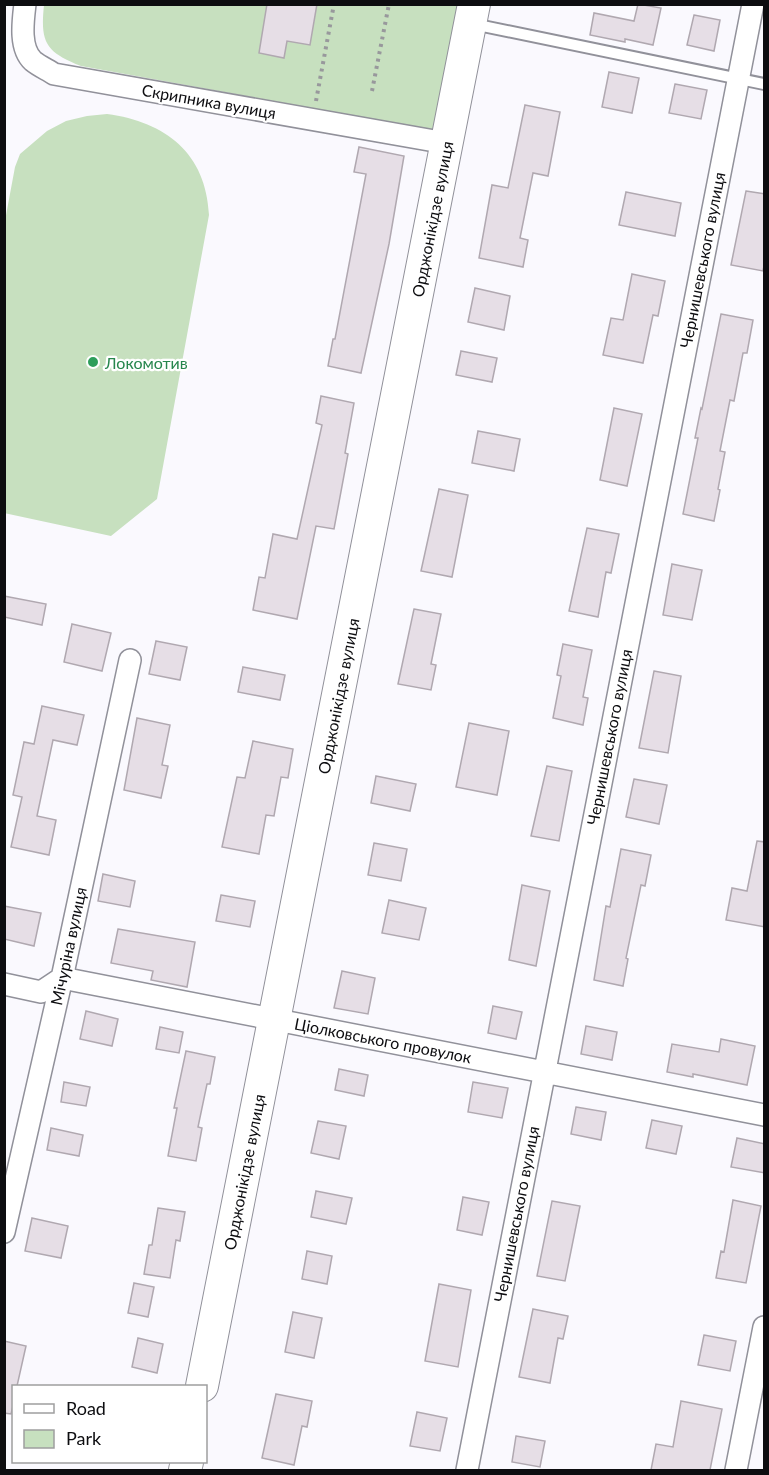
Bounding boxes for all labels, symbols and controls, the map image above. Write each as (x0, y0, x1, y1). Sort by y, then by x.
street label: Скрипника вулиця (140, 80, 278, 122)
street label: Орджонікідзе вулиця (408, 139, 456, 299)
street label: Чернишевського вулиця (676, 171, 728, 349)
place label: Локомотив (104, 353, 188, 372)
marker: Локомотив (86, 355, 100, 369)
street label: Орджонікідзе вулиця (314, 616, 362, 776)
street label: Чернишевського вулиця (583, 648, 635, 826)
street label: Мічуріна вулиця (46, 885, 90, 1007)
street label: Ціолковського провулок (293, 1013, 474, 1067)
street label: Орджонікідзе вулиця (220, 1092, 268, 1252)
street label: Чернишевського вулиця (490, 1125, 542, 1303)
legend (12, 1385, 207, 1463)
text: Road (66, 1397, 106, 1419)
text: Park (66, 1427, 102, 1449)

